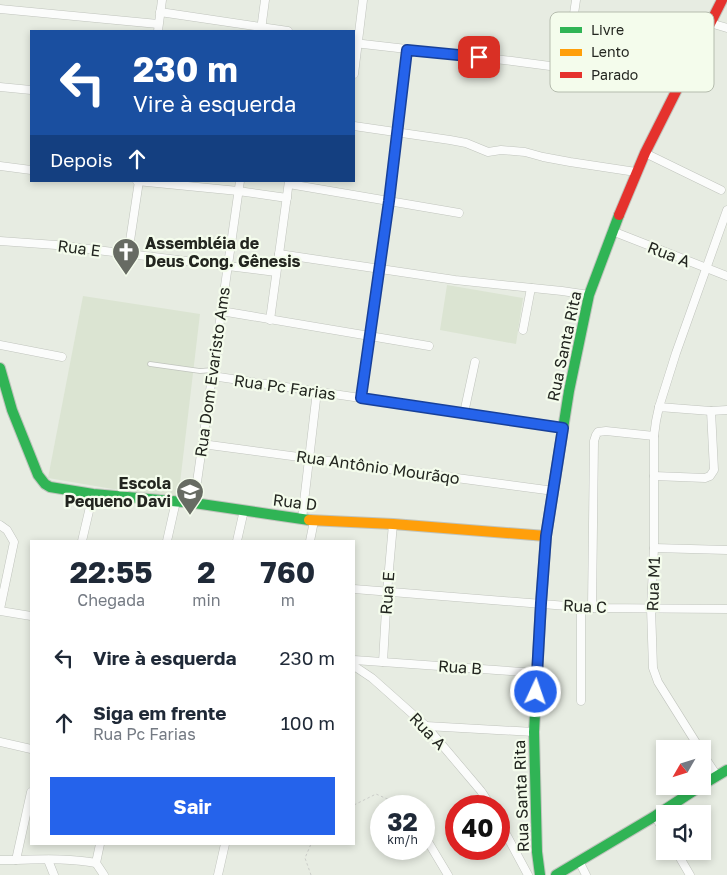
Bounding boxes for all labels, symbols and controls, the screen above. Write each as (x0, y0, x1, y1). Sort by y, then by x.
legend (550, 12, 714, 92)
text: Livre (591, 21, 624, 38)
pin (458, 36, 500, 78)
icon: arrive (465, 43, 493, 71)
text: Lento (591, 43, 629, 60)
text: 230 m (133, 48, 238, 90)
icon: left (50, 50, 115, 115)
text: Parado (591, 66, 638, 83)
text: Vire à esquerda (133, 90, 297, 117)
icon: ahead (123, 145, 151, 173)
text: Depois (50, 148, 113, 171)
place label: Assembléia de Deus Cong. Gênesis (145, 233, 301, 271)
street label: Rua E (56, 235, 102, 261)
church icon: Assembléia de Deus Cong. Gênesis (111, 237, 141, 276)
street label: Rua A (645, 237, 693, 271)
street label: Rua Dom Evaristo Ams (190, 286, 234, 458)
street label: Rua Santa Rita (543, 289, 585, 403)
street label: Rua Pc Farias (233, 370, 337, 404)
street label: Rua Antônio Mourãqo (295, 446, 461, 488)
place label: Escola Pequeno Davi (64, 473, 171, 511)
school or university icon: Escola Pequeno Davi (175, 477, 205, 516)
street label: Rua D (272, 489, 318, 515)
text: 22:55 (70, 554, 153, 590)
text: 2 (197, 554, 216, 590)
text: 760 (260, 554, 315, 590)
street label: Rua M1 (642, 556, 664, 612)
street label: Rua E (376, 571, 398, 615)
text: Chegada (77, 590, 145, 610)
text: min (192, 590, 221, 610)
text: m (281, 590, 295, 610)
street label: Rua C (562, 595, 608, 617)
icon: left (50, 644, 78, 672)
text: Vire à esquerda (93, 646, 236, 669)
text: 230 m (280, 646, 335, 669)
street label: Rua B (437, 655, 483, 679)
position arrow (509, 665, 561, 717)
text: Siga em frente (93, 701, 227, 724)
street label: Rua A (406, 708, 451, 754)
icon: ahead (50, 709, 78, 737)
text: 100 m (281, 711, 335, 734)
text: Rua Pc Farias (93, 724, 196, 744)
street label: Rua Santa Rita (509, 740, 533, 852)
north arrow (656, 740, 711, 795)
map controls (656, 740, 711, 860)
button: Sair (50, 777, 335, 835)
speed limit sign: 40 (445, 795, 510, 860)
button: sound (656, 805, 711, 860)
text: 32 (387, 806, 418, 837)
text: km/h (387, 832, 418, 847)

